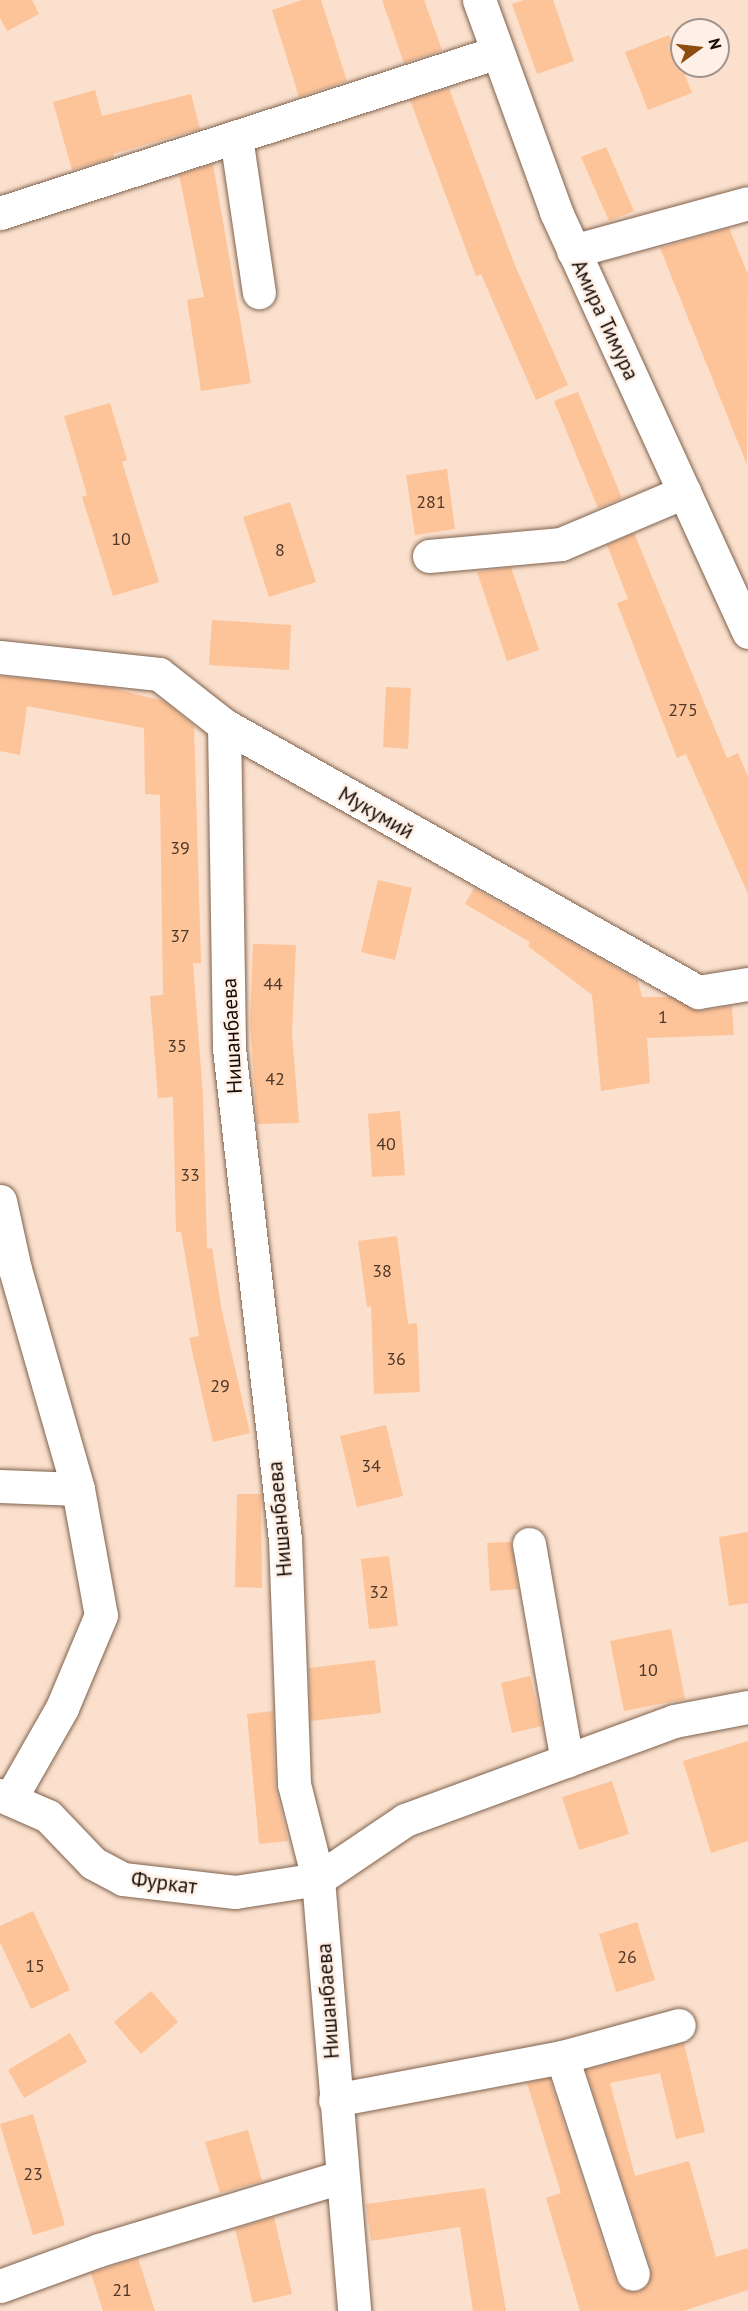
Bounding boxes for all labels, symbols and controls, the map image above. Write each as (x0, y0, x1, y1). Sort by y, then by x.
north arrow (670, 18, 730, 78)
text: N (704, 36, 726, 52)
street label: Амира Тимура (566, 255, 644, 385)
house number: 281 (416, 491, 446, 513)
house number: 10 (111, 528, 131, 550)
house number: 8 (275, 539, 285, 561)
house number: 275 (668, 699, 698, 721)
street label: Мукумий (334, 781, 418, 845)
house number: 39 (170, 837, 190, 859)
house number: 37 (170, 925, 190, 947)
house number: 44 (263, 973, 283, 995)
street label: Нишанбаева (216, 977, 248, 1095)
house number: 1 (658, 1006, 668, 1028)
house number: 35 (167, 1035, 187, 1057)
house number: 42 (265, 1068, 285, 1090)
house number: 40 (376, 1133, 396, 1155)
house number: 33 (180, 1164, 200, 1186)
house number: 38 (372, 1260, 392, 1282)
house number: 36 (386, 1348, 406, 1370)
house number: 29 (210, 1375, 230, 1397)
house number: 34 (361, 1455, 381, 1477)
street label: Нишанбаева (262, 1460, 298, 1578)
house number: 32 (369, 1581, 389, 1603)
house number: 10 (638, 1659, 658, 1681)
street label: Фуркат (130, 1866, 198, 1900)
street label: Нишанбаева (311, 1942, 345, 2060)
house number: 26 (617, 1946, 637, 1968)
house number: 15 (25, 1955, 45, 1977)
house number: 23 (23, 2163, 43, 2185)
house number: 21 (112, 2279, 132, 2301)

